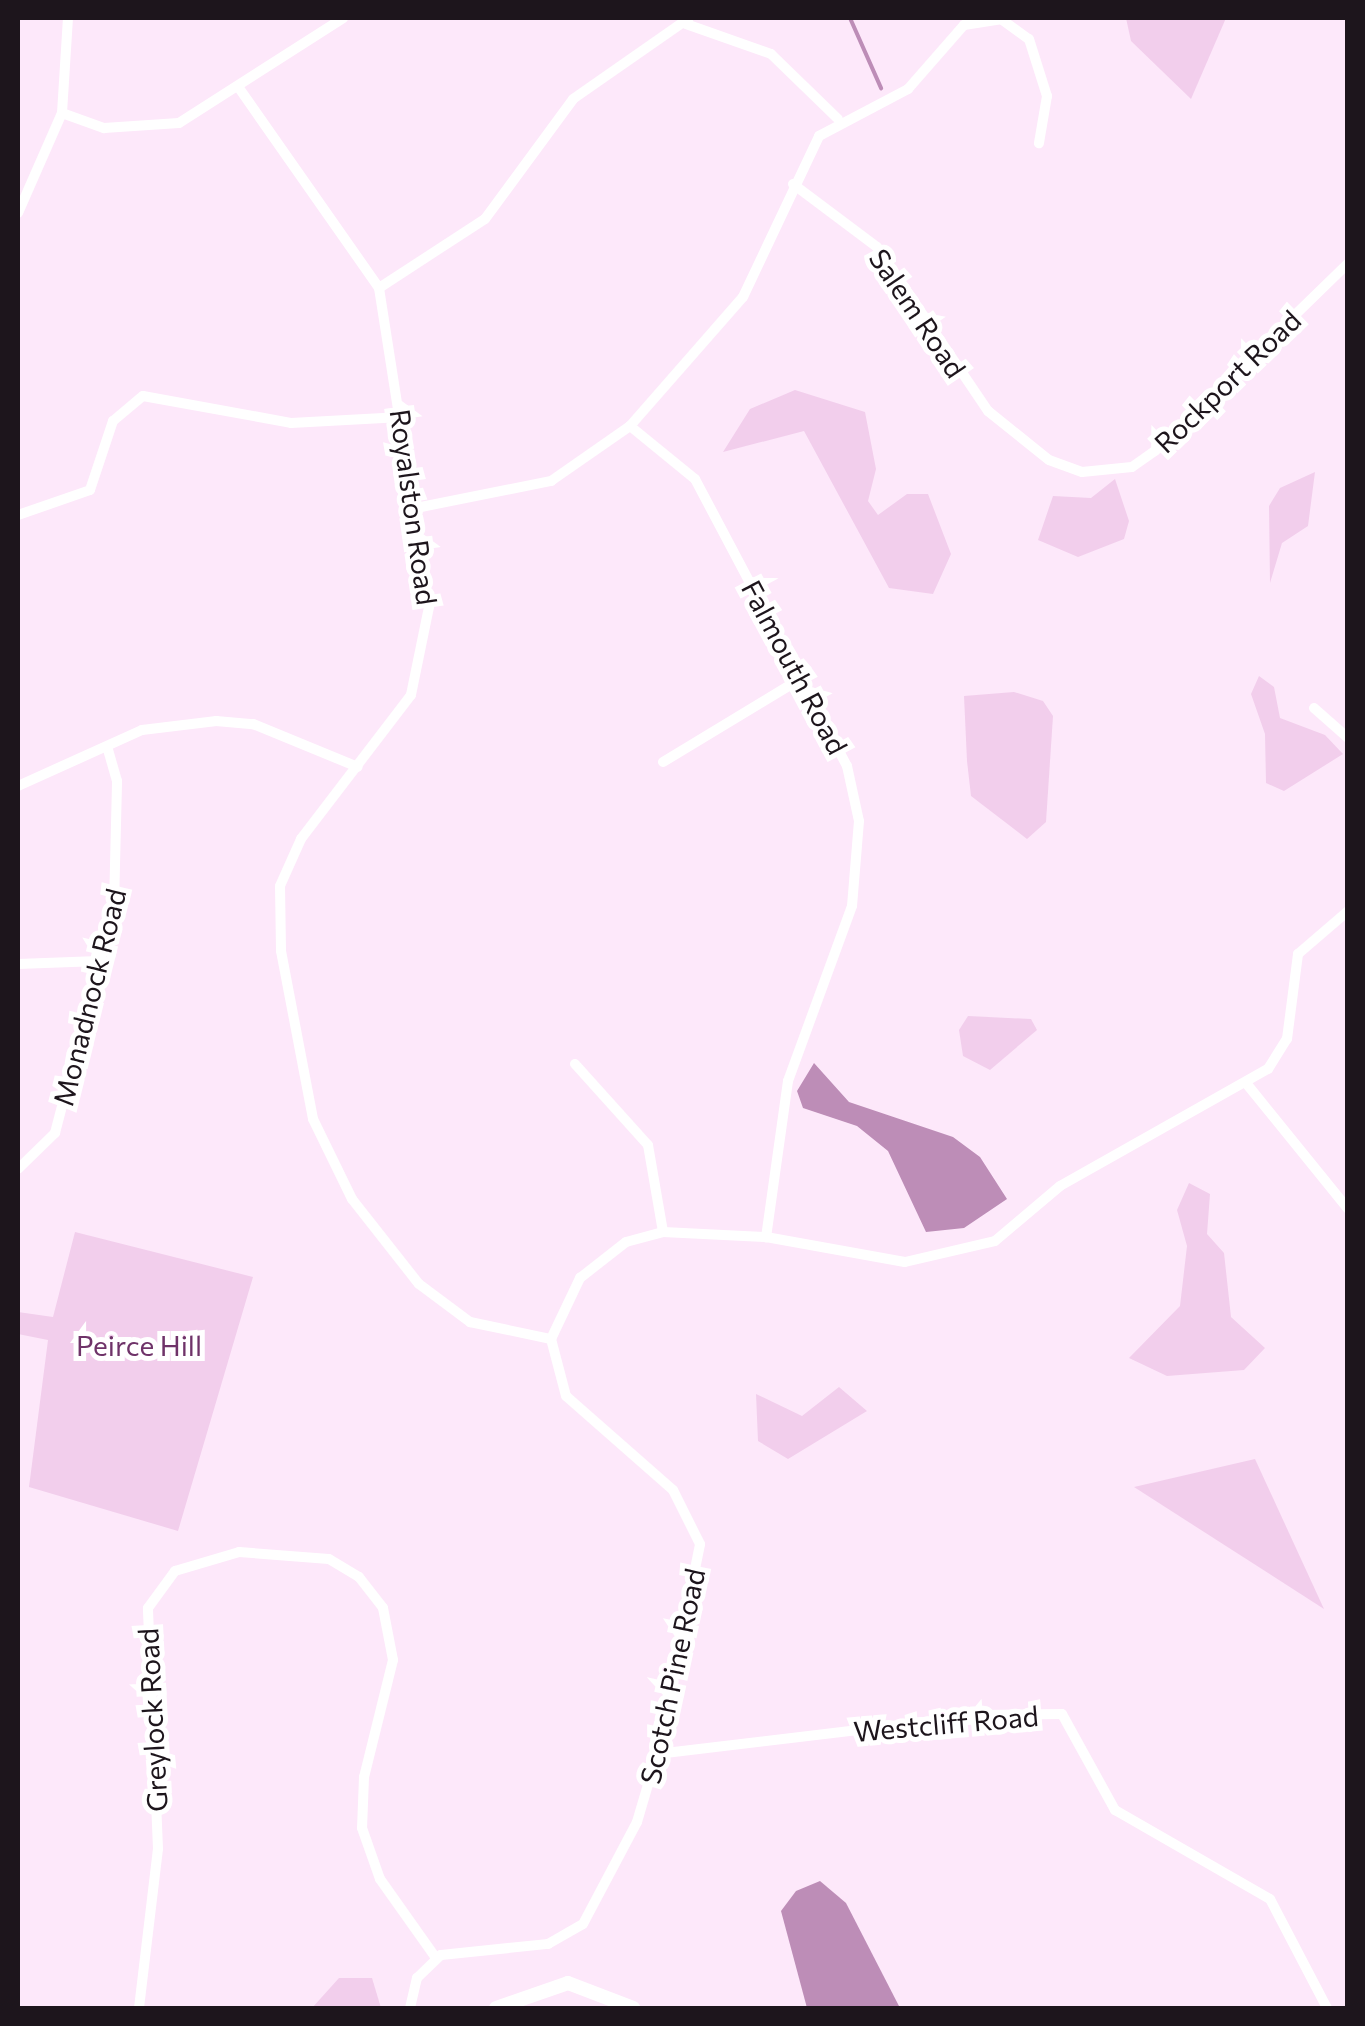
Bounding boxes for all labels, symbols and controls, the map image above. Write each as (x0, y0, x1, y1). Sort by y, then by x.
street label: Salem Road (863, 242, 973, 384)
street label: Rockport Road (1147, 303, 1307, 459)
street label: Royalston Road (384, 407, 444, 607)
street label: Falmouth Road (735, 574, 855, 760)
street label: Monadnock Road (46, 885, 132, 1109)
park label: Peirce Hill (76, 1328, 202, 1362)
street label: Scotch Pine Road (633, 1565, 711, 1787)
street label: Greylock Road (130, 1627, 174, 1813)
street label: Westcliff Road (852, 1698, 1040, 1748)

